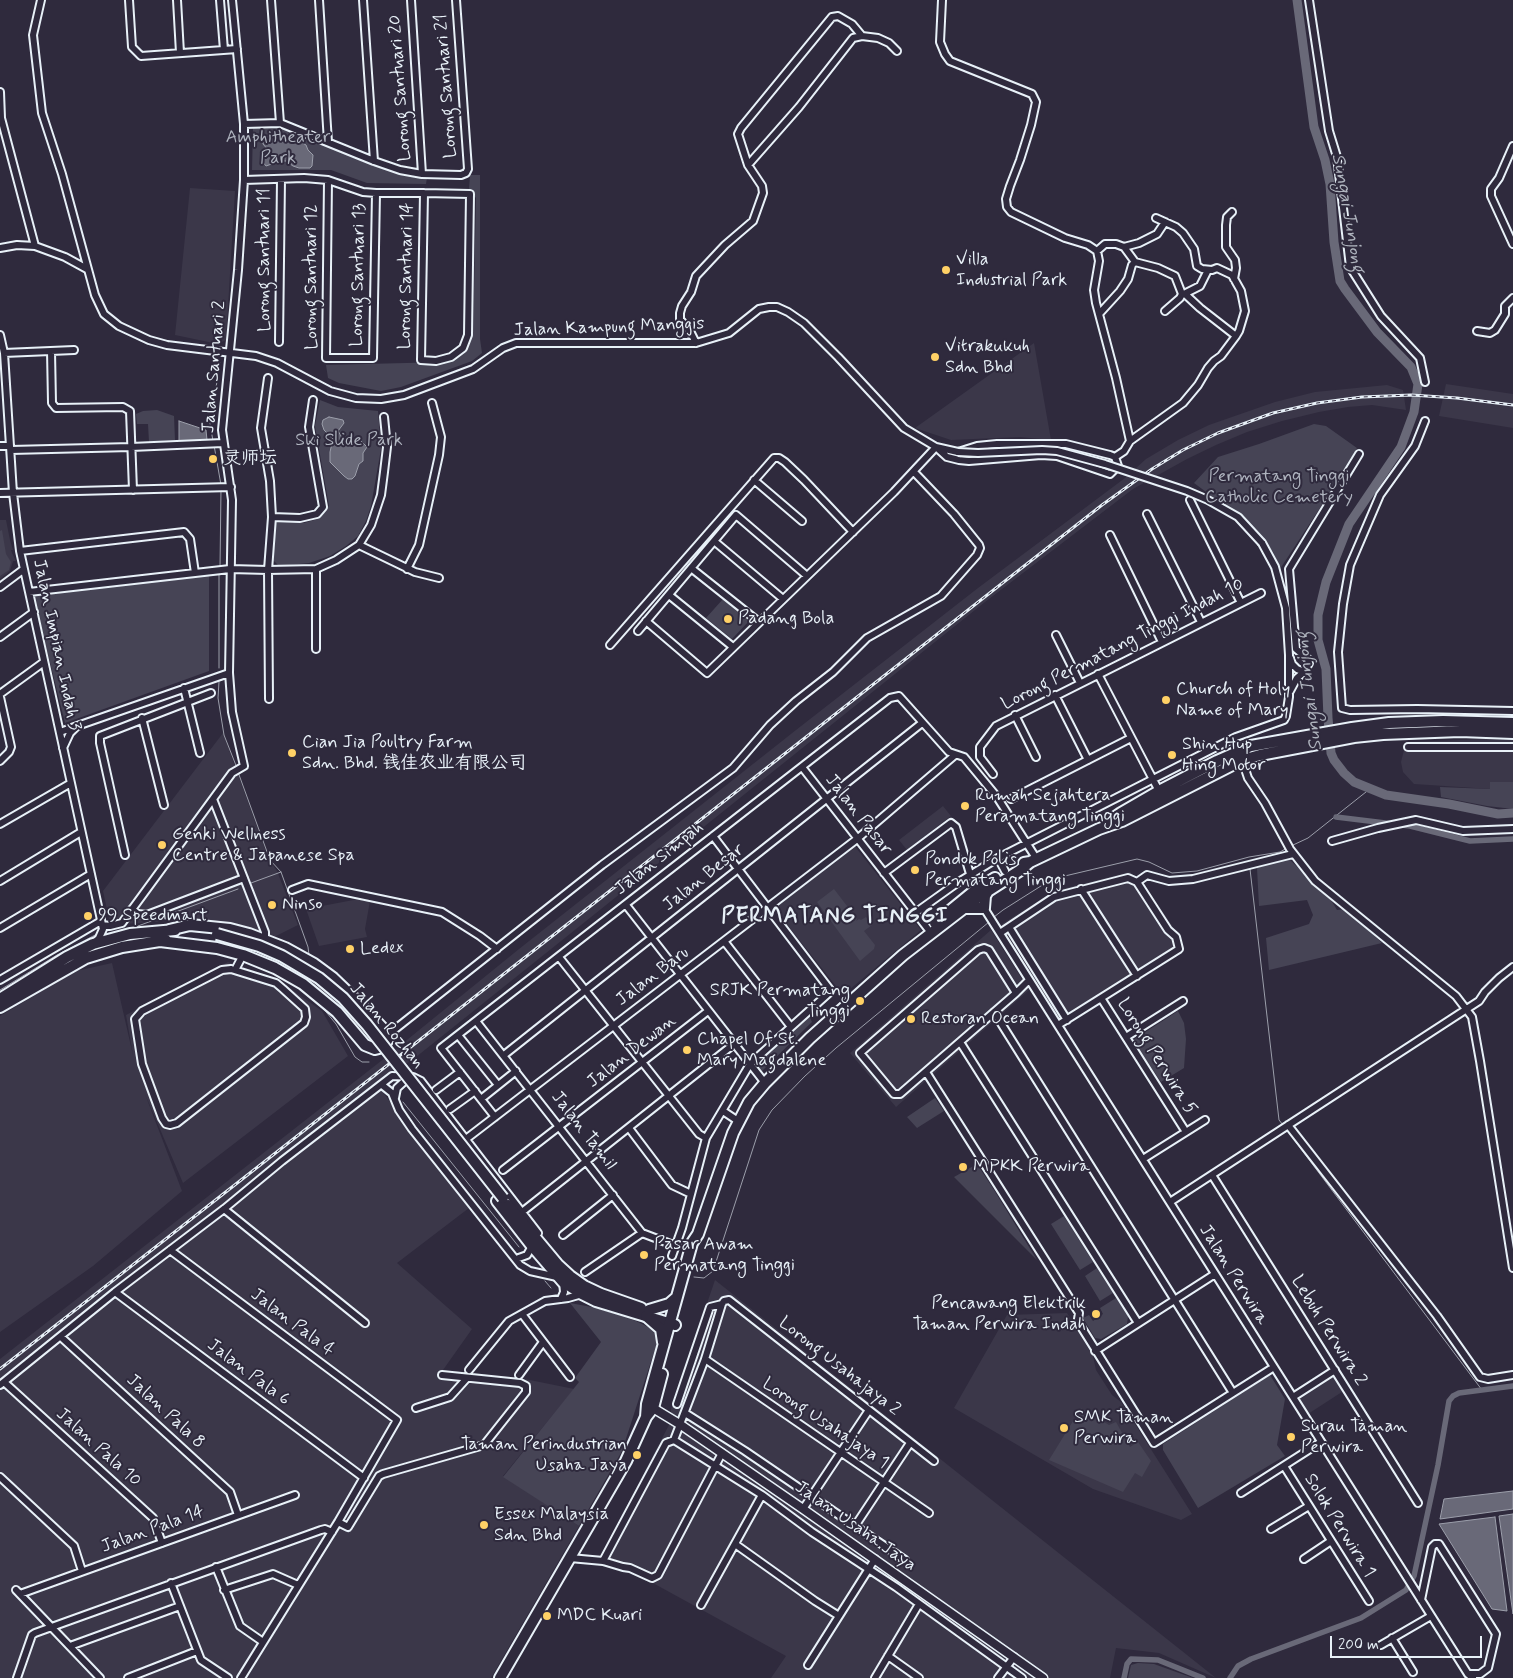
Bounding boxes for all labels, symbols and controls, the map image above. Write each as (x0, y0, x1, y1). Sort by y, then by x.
street label: Lorong Santuari 21 (431, 13, 463, 159)
street label: Lorong Santuari 20 (385, 14, 417, 162)
park label: Amphitheater Park (226, 127, 330, 170)
water label: Sungai Junjong (1325, 152, 1369, 274)
street label: Lorong Santuari 11 (254, 188, 276, 332)
street label: Lorong Santuari 14 (395, 202, 419, 350)
street label: Lorong Santuari 13 (347, 203, 371, 347)
street label: Lorong Santuari 12 (301, 204, 323, 350)
place label: Villa Industrial Park (956, 249, 1067, 292)
marker: Villa Industrial Park (940, 264, 952, 276)
street label: Jalan Santuari 2 (198, 300, 232, 434)
street label: Jalan Kampung Manggis (513, 314, 705, 342)
place label: Vitrakukuh Sdn Bhd (945, 336, 1030, 378)
marker: Vitrakukuh Sdn Bhd (929, 351, 941, 363)
park label: Ski Slide Park (295, 430, 403, 452)
place label: 灵师坛 (223, 448, 277, 470)
marker: 灵师坛 (207, 453, 219, 465)
park label: Permatang Tinggi Catholic Cemetery (1205, 466, 1353, 508)
street label: Jalan Impian Indah 3 (27, 557, 85, 733)
street label: Lorong Permatang Tinggi Indah 10 (998, 574, 1248, 716)
place label: Padang Bola (738, 608, 834, 630)
marker: Padang Bola (722, 613, 734, 625)
water label: Sungai Junjong (1291, 630, 1329, 752)
place label: Church of Holy Name of Mary (1176, 679, 1290, 722)
marker: Church of Holy Name of Mary (1160, 694, 1172, 706)
place label: Cian Jia Poultry Farm Sdn. Bhd. 钱佳农业有限公司 (302, 732, 527, 774)
place label: Shin Hup Hing Motor (1182, 734, 1265, 776)
marker: Cian Jia Poultry Farm Sdn. Bhd. 钱佳农业有限公司 (286, 747, 298, 759)
marker: Shin Hup Hing Motor (1166, 749, 1178, 761)
street label: Jalan Pasar (820, 770, 896, 860)
place label: Rumah Sejahtera Peramatang Tinggi (975, 785, 1125, 828)
marker: Rumah Sejahtera Peramatang Tinggi (959, 800, 971, 812)
street label: Jalan Simpah (611, 818, 709, 900)
place label: Genki Wellness Centre & Japanese Spa (172, 824, 355, 866)
marker: Genki Wellness Centre & Japanese Spa (156, 839, 168, 851)
street label: Jalan Besar (659, 840, 749, 916)
place label: Pondok Polis Permatang Tinggi (925, 849, 1066, 892)
marker: Pondok Polis Permatang Tinggi (909, 864, 921, 876)
place label: Ninso (282, 894, 323, 916)
marker: Ninso (266, 899, 278, 911)
district label: PERMATANG TINGGI (719, 904, 951, 930)
place label: 99 Speedmart (98, 905, 208, 927)
marker: 99 Speedmart (82, 910, 94, 922)
place label: Ledex (360, 938, 404, 960)
marker: Ledex (344, 943, 356, 955)
street label: Jalan Baru (612, 943, 694, 1011)
street label: Jalan Rozhan (344, 979, 428, 1073)
place label: SRJK Permatang Tinggi (710, 980, 850, 1022)
marker: SRJK Permatang Tinggi (854, 995, 866, 1007)
street label: Lorong Perwira 5 (1112, 995, 1200, 1119)
place label: Restoran Ocean (921, 1008, 1039, 1030)
street label: Jalan Dewan (583, 1011, 681, 1093)
marker: Restoran Ocean (905, 1013, 917, 1025)
place label: Chapel Of St. Mary Magdalene (697, 1029, 826, 1072)
marker: Chapel Of St. Mary Magdalene (681, 1044, 693, 1056)
street label: Jalan Tamil (546, 1087, 620, 1175)
place label: MPKK Perwira (973, 1156, 1090, 1178)
marker: MPKK Perwira (957, 1161, 969, 1173)
street label: Jalan Perwira (1194, 1221, 1272, 1329)
place label: Pasar Awam Permatang Tinggi (654, 1234, 795, 1276)
marker: Pasar Awam Permatang Tinggi (638, 1249, 650, 1261)
street label: Lebuh Perwira 2 (1285, 1272, 1371, 1390)
street label: Jalan Pala 4 (246, 1284, 338, 1362)
place label: Pencawang Elektrik Taman Perwira Indah (912, 1293, 1086, 1336)
marker: Pencawang Elektrik Taman Perwira Indah (1090, 1308, 1102, 1320)
street label: Lorong Usahajaya 2 (774, 1313, 904, 1421)
street label: Jalan Pala 6 (202, 1335, 294, 1411)
street label: Jalan Pala 8 (121, 1370, 209, 1454)
street label: Lorong Usahajaya 1 (758, 1374, 892, 1474)
street label: Jalan Pala 10 (51, 1404, 145, 1492)
place label: SMK Taman Perwira (1074, 1407, 1173, 1450)
place label: Surau Taman Perwira (1301, 1416, 1407, 1458)
marker: SMK Taman Perwira (1058, 1422, 1070, 1434)
marker: Surau Taman Perwira (1285, 1431, 1297, 1443)
place label: Taman Perindustrian Usaha Jaya (461, 1434, 627, 1476)
marker: Taman Perindustrian Usaha Jaya (631, 1449, 643, 1461)
street label: Solok Perwira 1 (1299, 1470, 1379, 1582)
street label: Jalan Usaha Jaya (790, 1477, 920, 1577)
street label: Jalan Pala 14 (98, 1501, 208, 1559)
place label: Essex Malaysia Sdn Bhd (494, 1504, 609, 1546)
marker: Essex Malaysia Sdn Bhd (478, 1519, 490, 1531)
place label: MDC Kuari (557, 1605, 642, 1627)
marker: MDC Kuari (541, 1610, 553, 1622)
scale bar (1333, 1626, 1486, 1658)
text: 200 m (1338, 1635, 1379, 1655)

